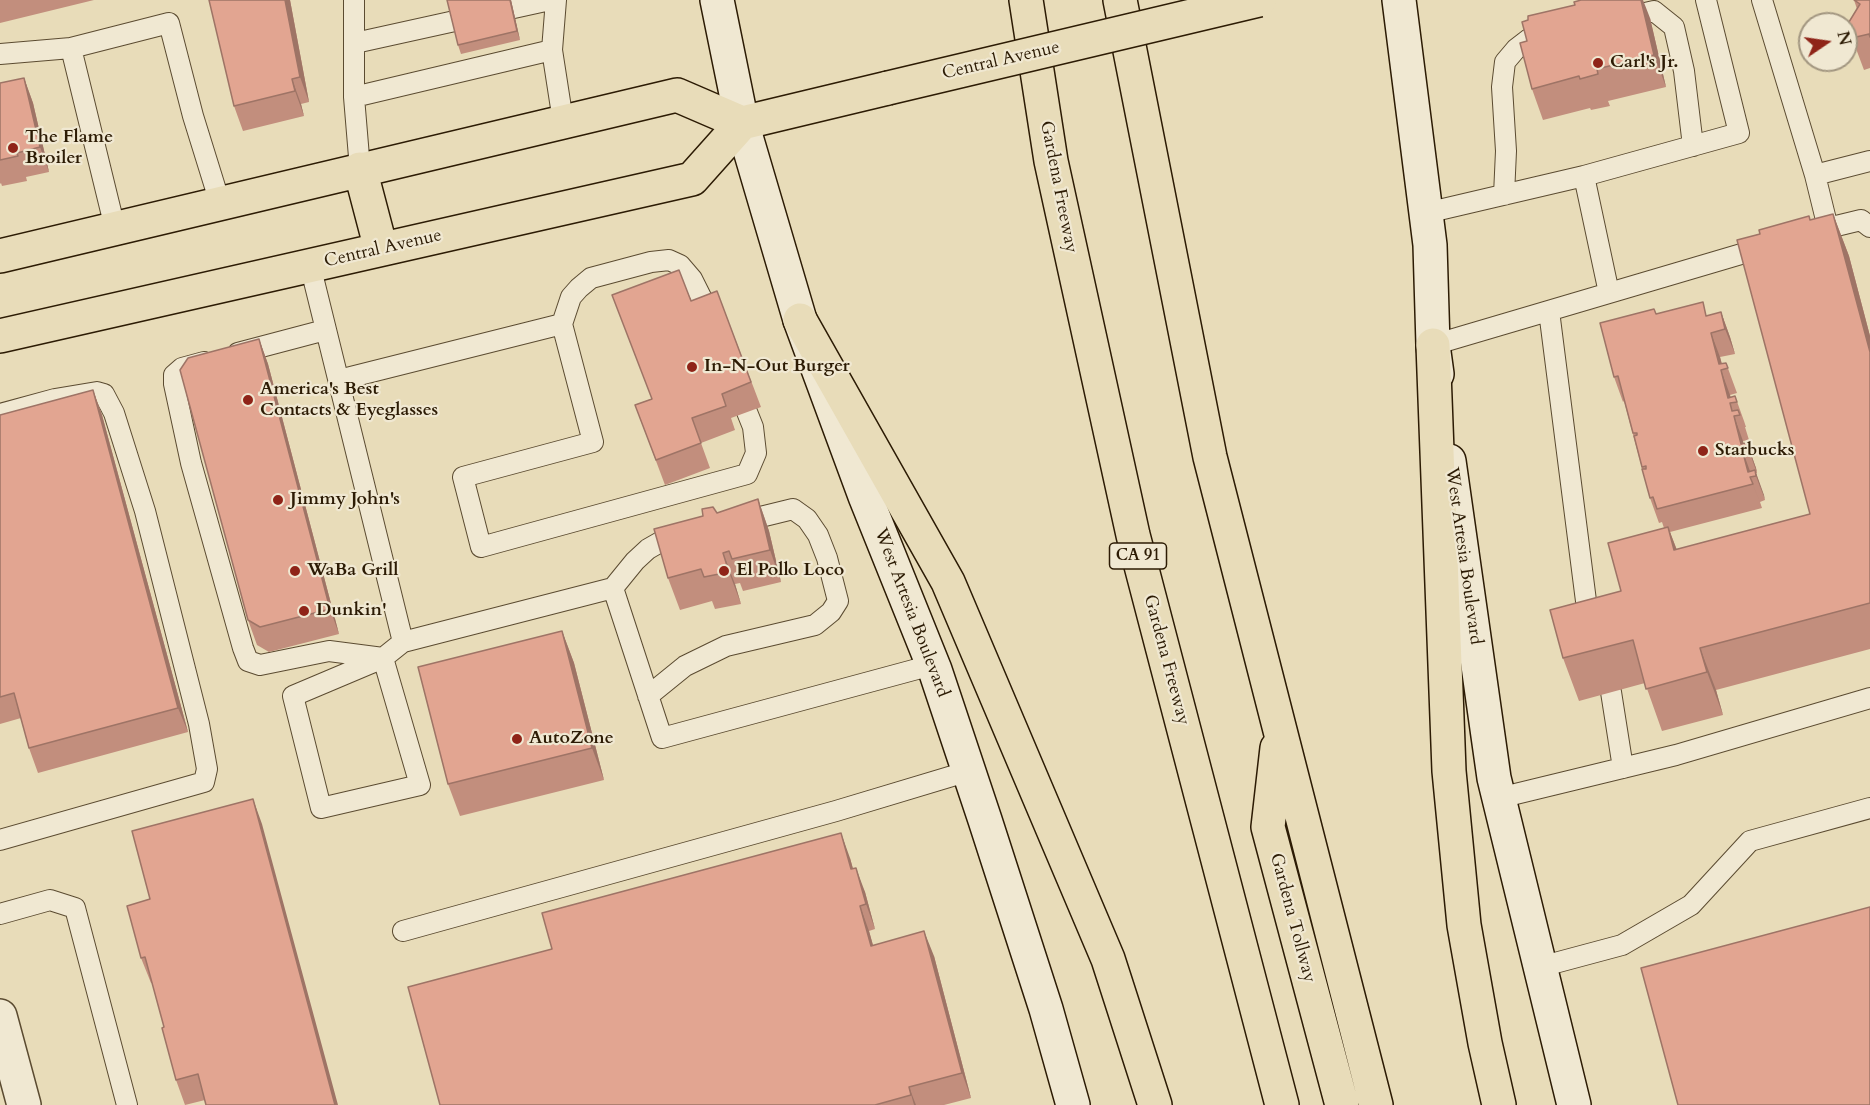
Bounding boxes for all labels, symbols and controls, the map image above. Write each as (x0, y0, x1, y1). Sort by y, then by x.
north arrow (1798, 12, 1858, 72)
text: N (1831, 29, 1856, 48)
street label: Central Avenue (940, 37, 1062, 85)
place label: Carl's Jr. (1610, 52, 1678, 74)
marker: Carl's Jr. (1591, 56, 1605, 70)
street label: Gardena Freeway (1035, 119, 1081, 255)
place label: The Flame Broiler (25, 127, 113, 170)
marker: The Flame Broiler (6, 141, 20, 155)
street label: Central Avenue (322, 225, 444, 273)
place label: In-N-Out Burger (704, 356, 850, 378)
marker: In-N-Out Burger (685, 360, 699, 374)
place label: America's Best Contacts & Eyeglasses (260, 379, 438, 422)
marker: America's Best Contacts & Eyeglasses (241, 393, 255, 407)
place label: Starbucks (1715, 440, 1795, 462)
marker: Starbucks (1696, 444, 1710, 458)
street label: West Artesia Boulevard (1440, 466, 1486, 646)
place label: Jimmy John's (290, 489, 400, 511)
marker: Jimmy John's (271, 493, 285, 507)
street label: West Artesia Boulevard (869, 526, 953, 700)
road number: CA 91 (1110, 543, 1166, 569)
place label: WaBa Grill (307, 560, 399, 582)
place label: El Pollo Loco (736, 560, 844, 582)
marker: WaBa Grill (288, 564, 302, 578)
marker: El Pollo Loco (717, 564, 731, 578)
street label: Gardena Freeway (1138, 592, 1194, 728)
place label: Dunkin' (316, 600, 387, 622)
marker: Dunkin' (297, 604, 311, 618)
place label: AutoZone (529, 728, 614, 750)
marker: AutoZone (510, 732, 524, 746)
street label: Gardena Tollway (1264, 851, 1320, 985)

